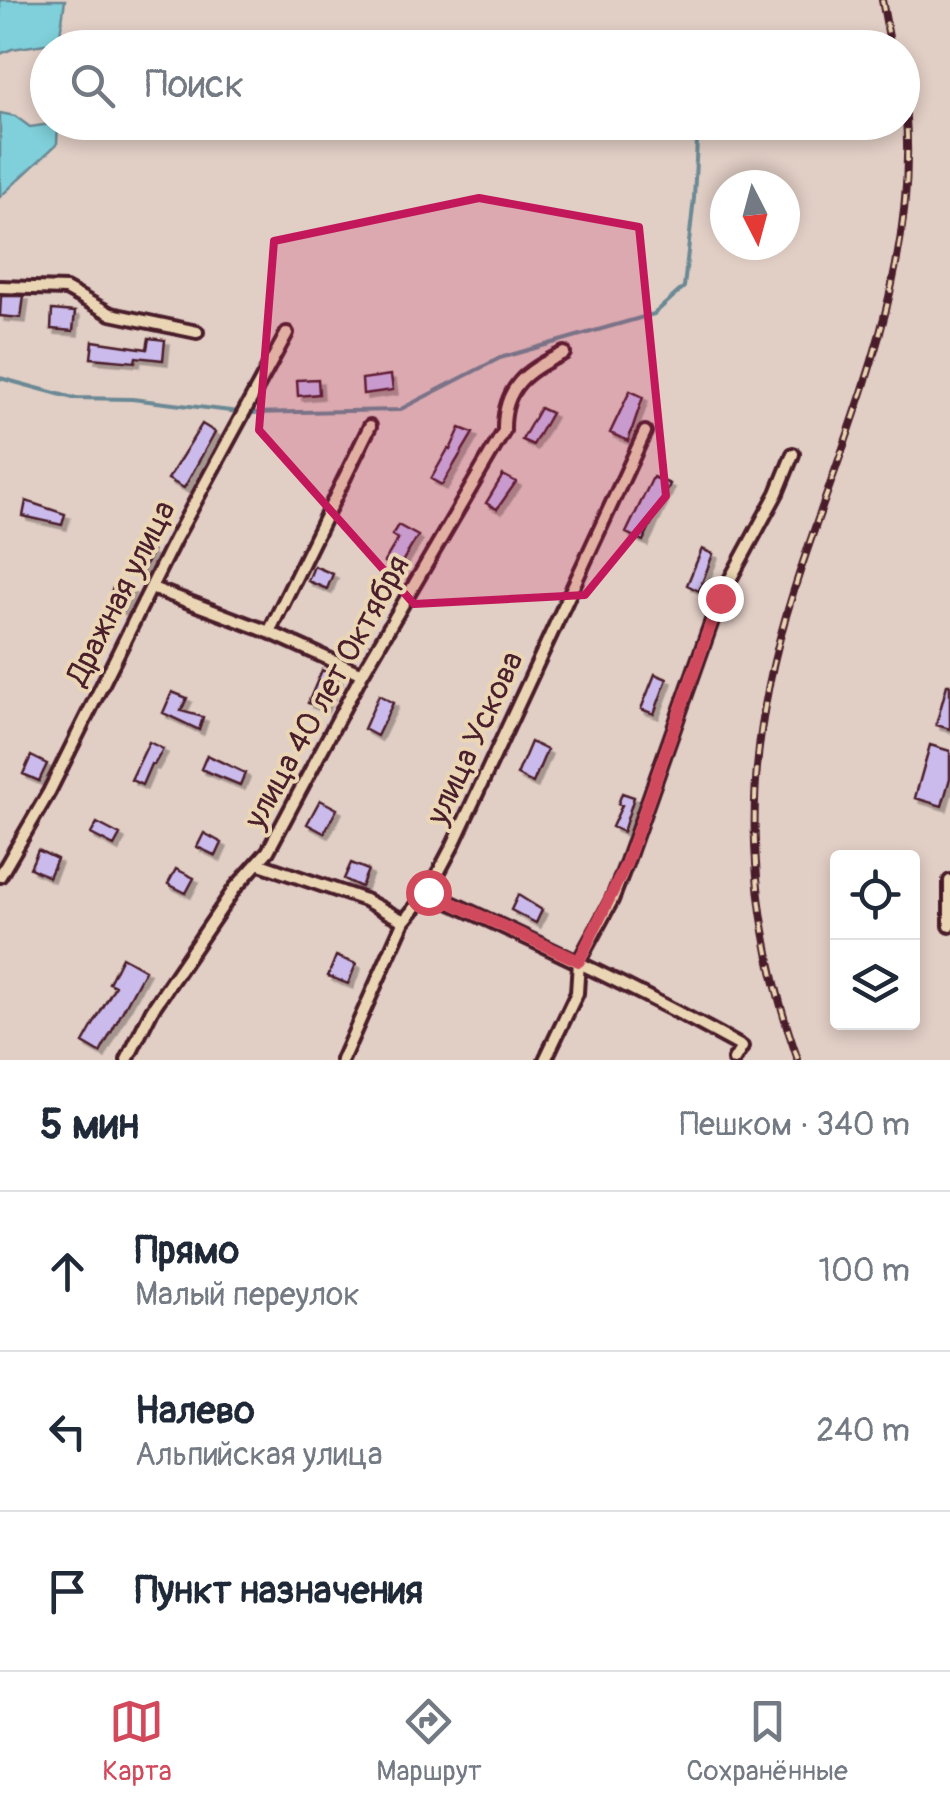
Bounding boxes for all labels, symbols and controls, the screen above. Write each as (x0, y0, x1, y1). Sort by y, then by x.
search box (30, 30, 920, 140)
icon: search (65, 58, 120, 113)
text: Поиск (145, 61, 244, 109)
north arrow (710, 170, 800, 260)
street label: Дражная улица (57, 494, 185, 693)
street label: улица 40 лет Октября (235, 548, 419, 836)
route end (698, 576, 744, 622)
street label: улица Ускова (417, 645, 533, 832)
map controls (830, 850, 920, 1030)
button: locate (830, 850, 920, 940)
route start (406, 870, 452, 916)
button: layers (830, 940, 920, 1030)
text: 5 мин (40, 1099, 139, 1151)
text: Пешком · 340 m (680, 1105, 910, 1145)
text: Прямо (135, 1227, 239, 1275)
icon: ahead (40, 1244, 95, 1299)
text: 100 m (818, 1251, 910, 1291)
text: Малый переулок (135, 1275, 360, 1315)
text: Налево (135, 1387, 255, 1435)
icon: left (40, 1404, 95, 1459)
text: 240 m (816, 1411, 910, 1451)
text: Альпийская улица (135, 1435, 383, 1475)
icon: arrive (40, 1564, 95, 1619)
text: Пункт назначения (135, 1567, 423, 1615)
tab: Карта (102, 1694, 172, 1789)
tab: Маршрут (376, 1694, 482, 1789)
tab: Сохранённые (686, 1694, 848, 1789)

